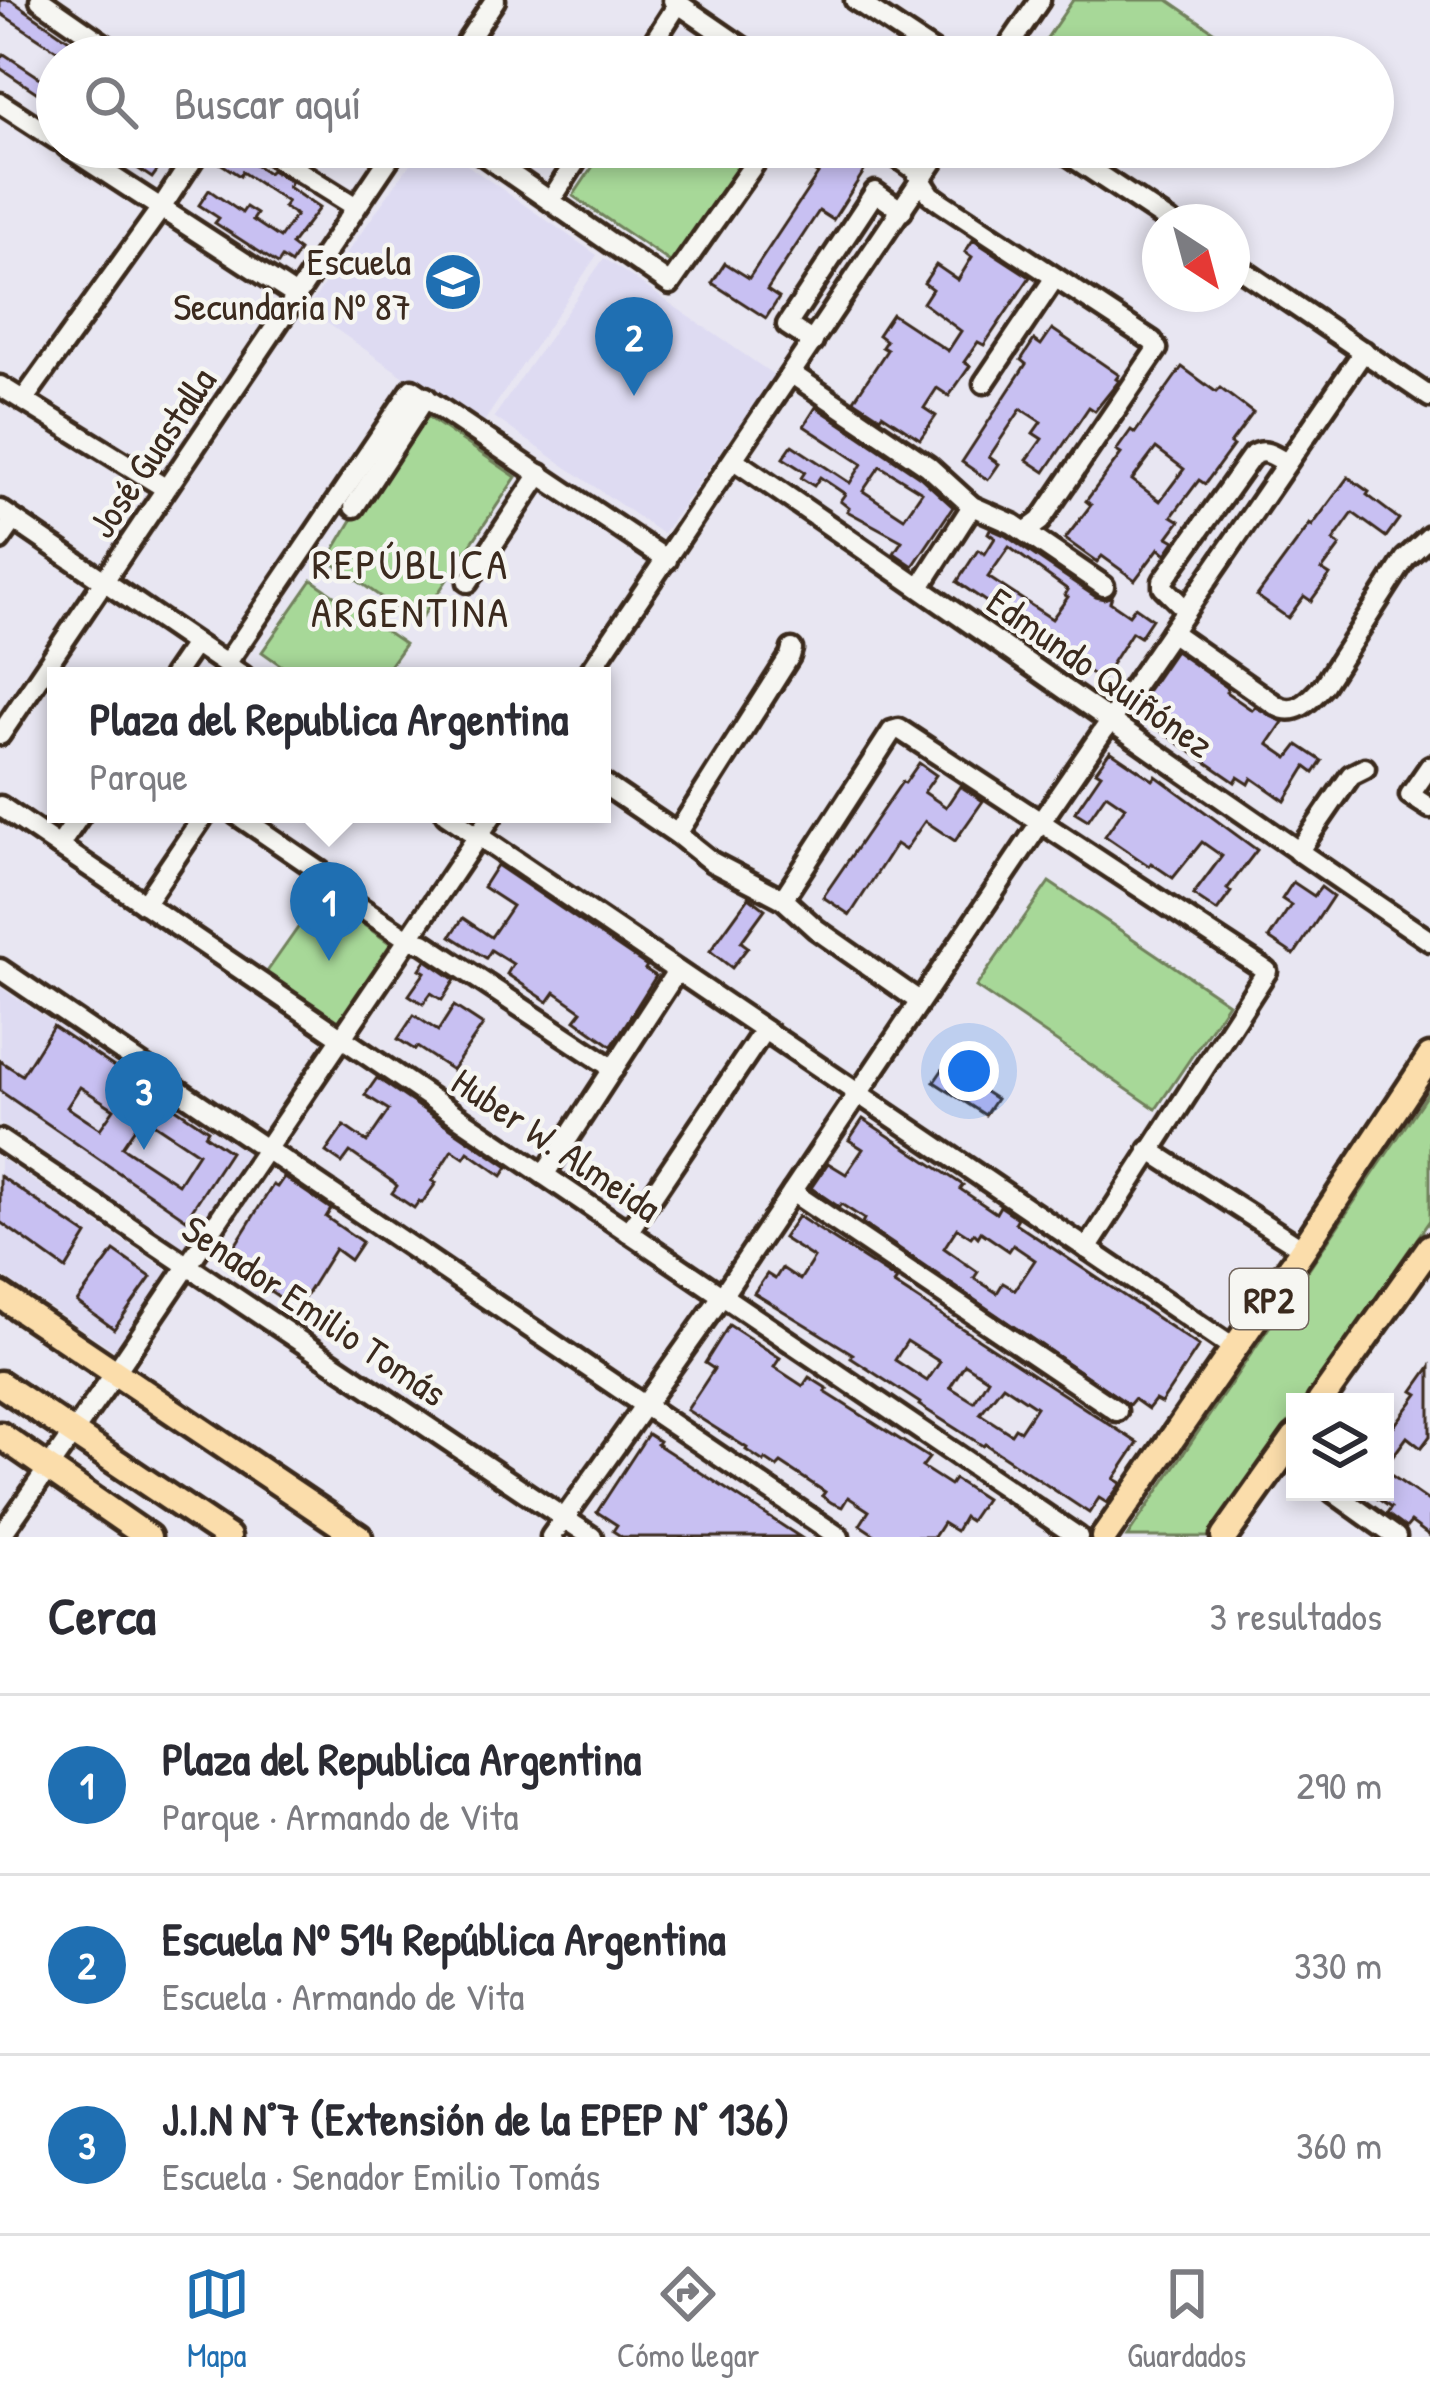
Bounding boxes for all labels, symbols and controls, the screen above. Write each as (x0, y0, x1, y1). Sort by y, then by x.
search box (36, 36, 1394, 168)
icon: search (78, 69, 144, 135)
text: Buscar aquí (174, 72, 361, 133)
north arrow (1142, 204, 1250, 312)
place label: Escuela Secundaria Nº 87 (173, 234, 411, 332)
school or university icon: Escuela Secundaria Nº 87 (422, 251, 484, 313)
pin: 2 (595, 297, 673, 396)
street label: José Guastalla (74, 356, 228, 548)
district label: REPÚBLICA ARGENTINA (311, 535, 511, 640)
street label: Edmundo Quiñónez (977, 574, 1225, 770)
popup (47, 667, 611, 823)
text: Plaza del Republica Argentina (89, 688, 569, 749)
text: Parque (89, 749, 188, 802)
pin: 1 (290, 862, 368, 961)
your location (939, 1041, 999, 1101)
pin: 3 (105, 1051, 183, 1150)
street label: Huber W. Almeida (442, 1055, 672, 1233)
street label: Senador Emilio Tomás (172, 1202, 458, 1418)
road number: RP2 (1230, 1269, 1308, 1329)
map controls (1286, 1393, 1394, 1501)
button: layers (1286, 1393, 1394, 1501)
text: Cerca (48, 1581, 156, 1650)
text: 3 resultados (1209, 1589, 1382, 1642)
text: Plaza del Republica Argentina (162, 1728, 641, 1789)
text: 1 (80, 1758, 94, 1811)
text: 290 m (1296, 1758, 1382, 1811)
text: Parque · Armando de Vita (162, 1789, 518, 1842)
text: Escuela Nº 514 República Argentina (162, 1908, 726, 1969)
text: 2 (78, 1938, 96, 1991)
text: 330 m (1294, 1938, 1382, 1991)
text: Escuela · Armando de Vita (162, 1969, 524, 2022)
text: J.I.N N°7 (Extensión de la EPEP N° 136) (162, 2088, 790, 2149)
text: 3 (78, 2118, 96, 2171)
text: 360 m (1296, 2118, 1382, 2171)
text: Escuela · Senador Emilio Tomás (162, 2149, 600, 2202)
tab: Mapa (184, 2261, 250, 2377)
tab: Cómo llegar (617, 2261, 760, 2377)
tab: Guardados (1127, 2261, 1246, 2377)

